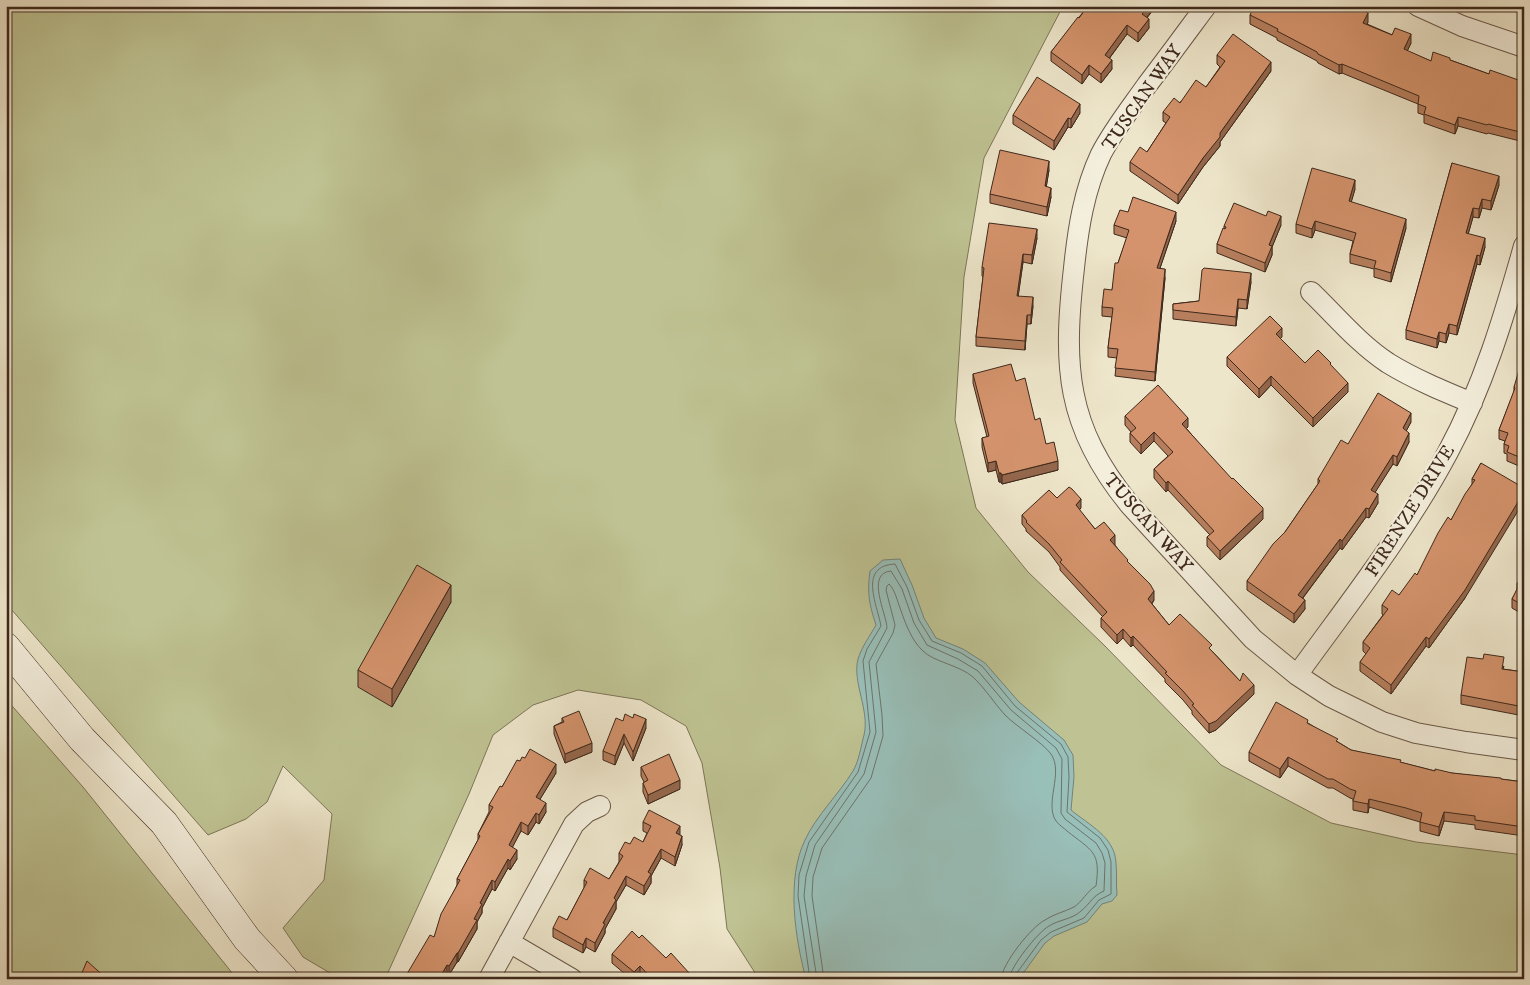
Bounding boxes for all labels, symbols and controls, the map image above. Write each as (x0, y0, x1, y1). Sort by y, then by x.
street label: TUSCAN WAY (1097, 40, 1188, 155)
street label: FIRENZE DRIVE (1361, 441, 1460, 581)
street label: TUSCAN WAY (1099, 469, 1198, 578)

